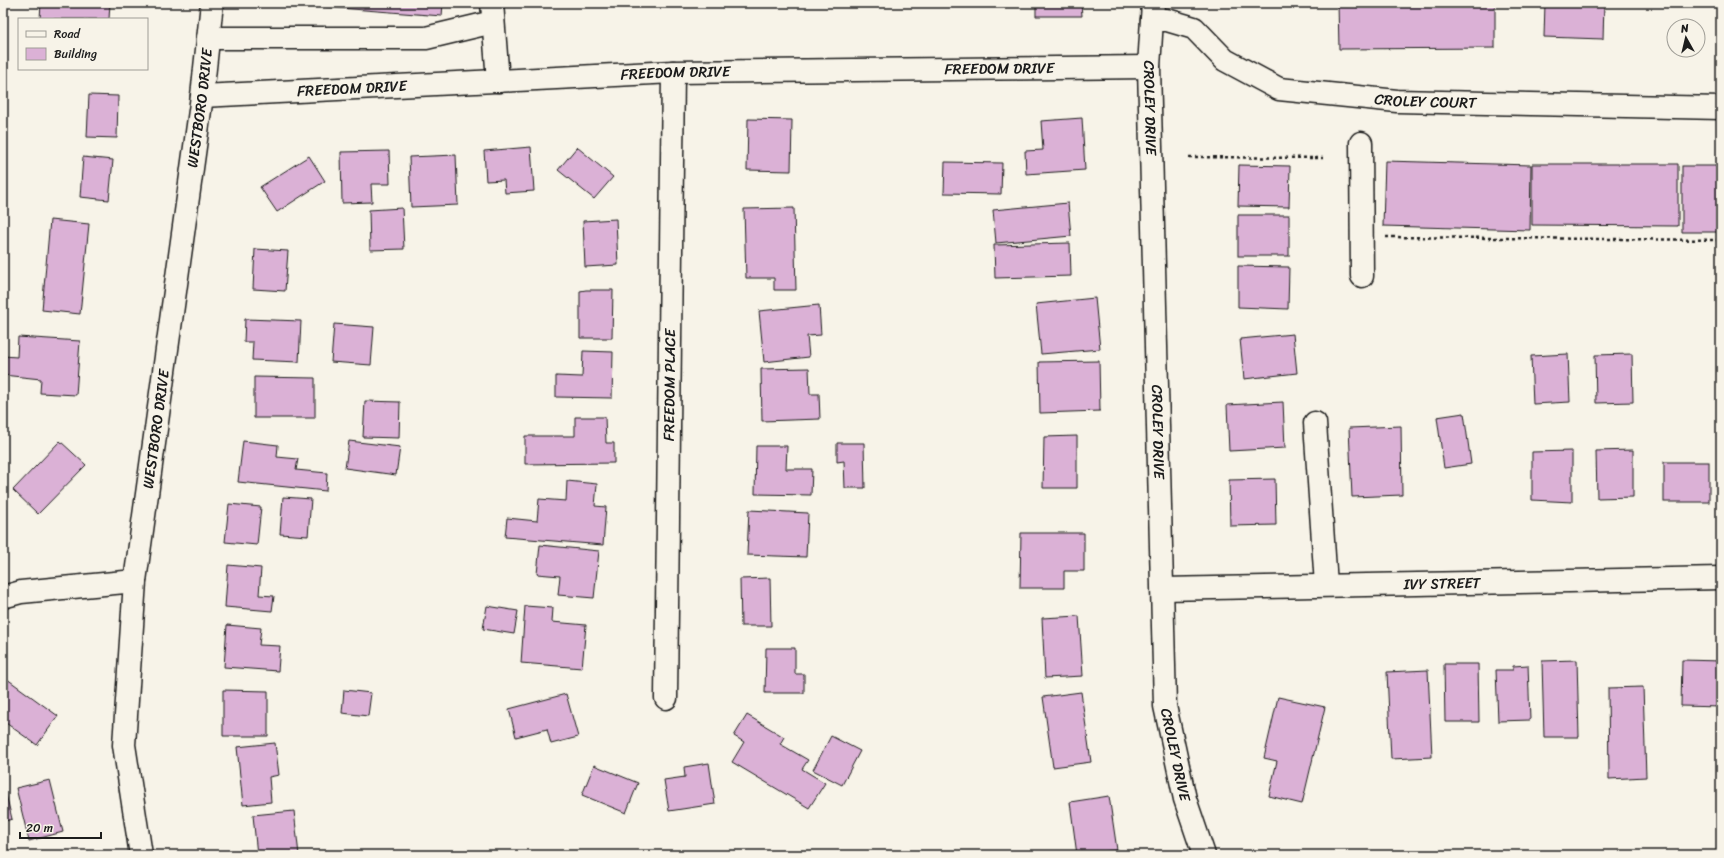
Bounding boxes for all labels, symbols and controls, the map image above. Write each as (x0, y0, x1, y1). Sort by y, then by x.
legend (18, 18, 148, 70)
north arrow (1666, 18, 1706, 58)
text: N (1679, 19, 1690, 39)
text: Road (54, 23, 81, 45)
text: Building (54, 43, 97, 65)
street label: WESTBORO DRIVE (179, 45, 220, 169)
street label: FREEDOM DRIVE (944, 55, 1056, 82)
street label: FREEDOM DRIVE (620, 58, 732, 88)
street label: CROLEY DRIVE (1136, 60, 1164, 157)
street label: FREEDOM DRIVE (296, 73, 409, 104)
street label: CROLEY COURT (1373, 86, 1478, 116)
street label: FREEDOM PLACE (656, 327, 683, 441)
street label: WESTBORO DRIVE (135, 366, 177, 490)
street label: CROLEY DRIVE (1144, 384, 1172, 481)
street label: IVY STREET (1402, 570, 1482, 597)
street label: CROLEY DRIVE (1153, 706, 1198, 805)
scale bar (20, 814, 101, 840)
text: 20 m (26, 817, 53, 839)

